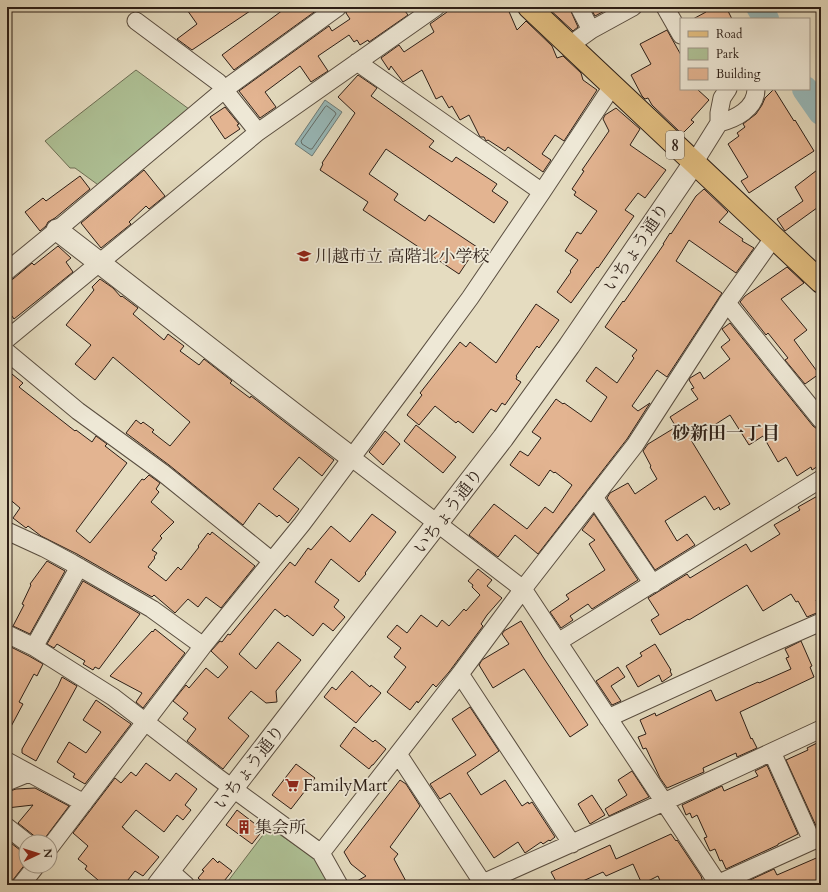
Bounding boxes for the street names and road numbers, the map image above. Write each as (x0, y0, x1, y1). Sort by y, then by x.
road number: 8 (666, 131, 684, 159)
street label: いちょう通り (598, 199, 674, 296)
street label: いちょう通り (409, 464, 488, 559)
street label: いちょう通り (209, 720, 290, 815)

